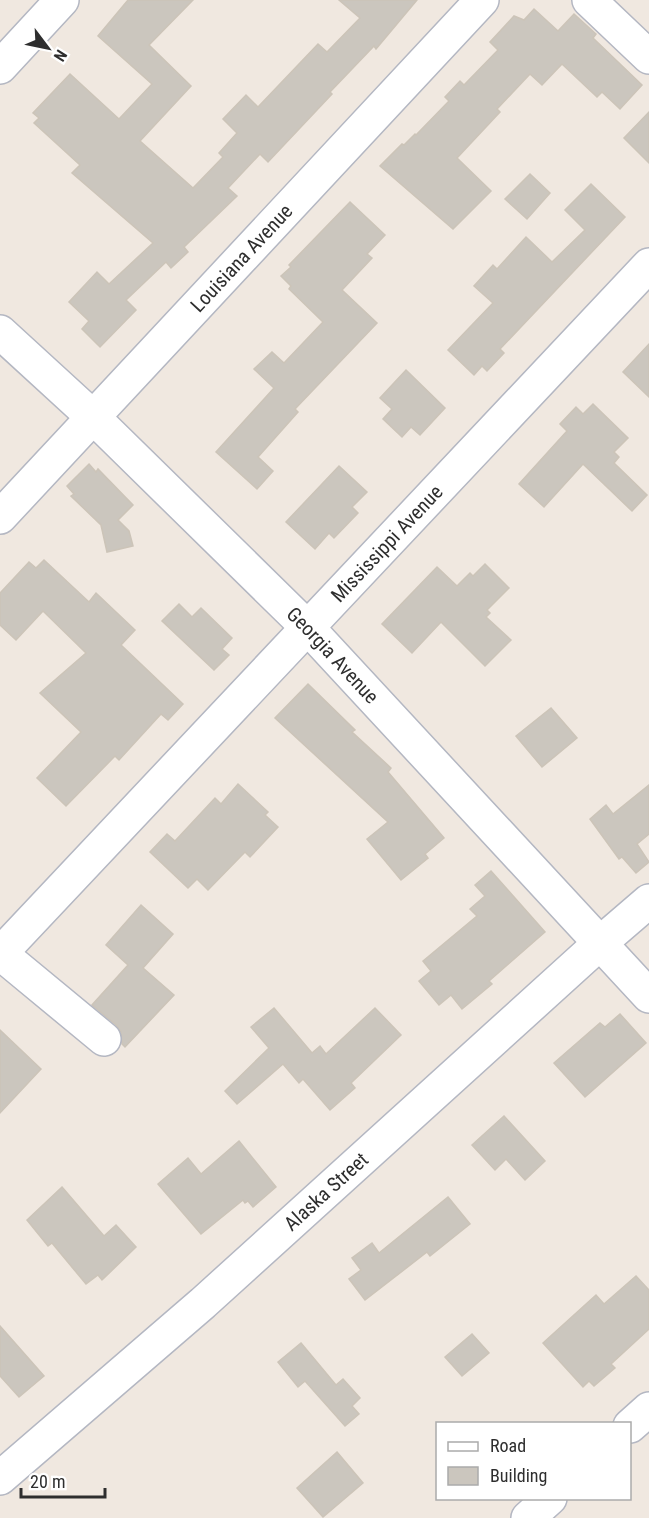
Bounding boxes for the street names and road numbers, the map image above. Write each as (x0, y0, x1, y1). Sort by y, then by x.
street label: Louisiana Avenue (185, 199, 297, 317)
street label: Mississippi Avenue (326, 480, 448, 607)
street label: Georgia Avenue (282, 602, 384, 708)
street label: Alaska Street (279, 1147, 373, 1236)

